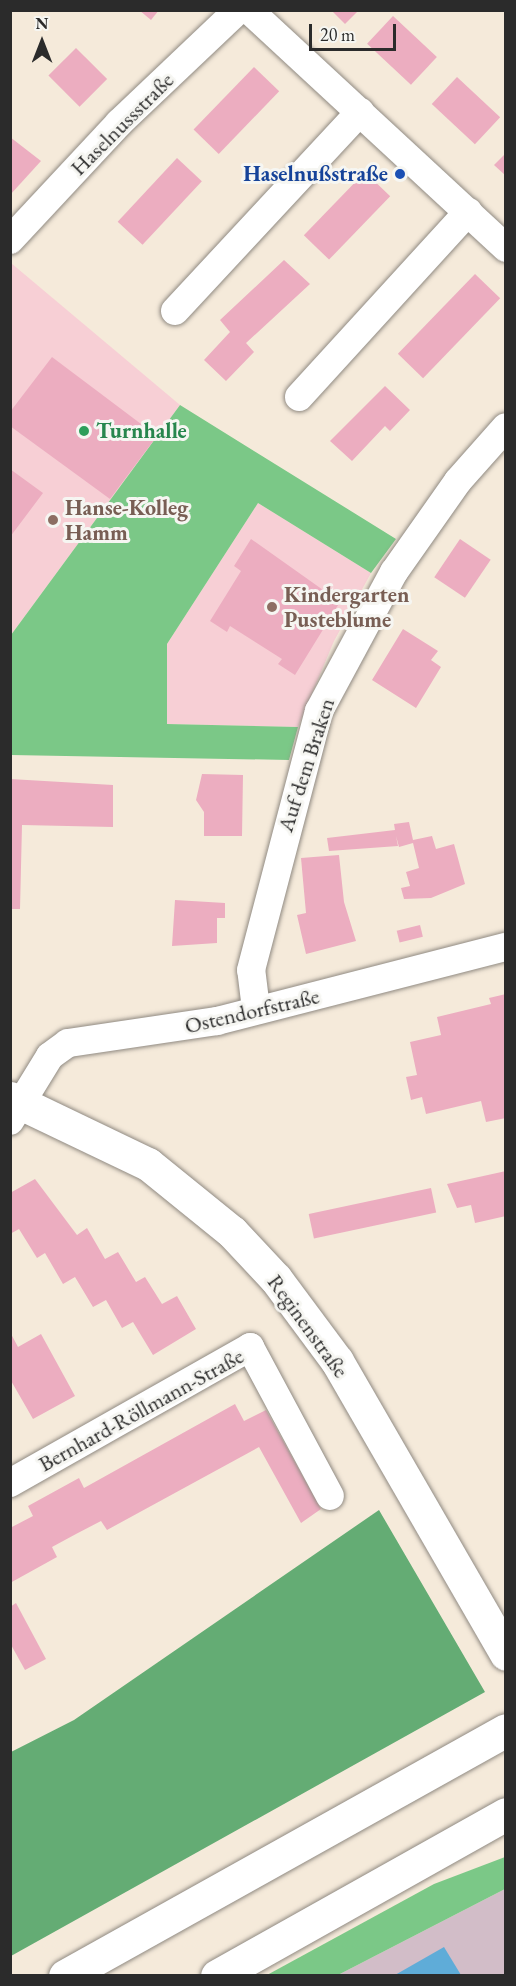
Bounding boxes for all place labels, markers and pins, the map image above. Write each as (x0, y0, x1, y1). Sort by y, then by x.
place label: Haselnußstraße (243, 161, 388, 187)
marker: Haselnußstraße (393, 167, 407, 181)
place label: Turnhalle (96, 418, 187, 444)
marker: Turnhalle (77, 424, 91, 438)
place label: Hanse-Kolleg Hamm (65, 494, 188, 546)
marker: Hanse-Kolleg Hamm (46, 513, 60, 527)
place label: Kindergarten Pusteblume (284, 581, 409, 632)
marker: Kindergarten Pusteblume (265, 600, 279, 614)

